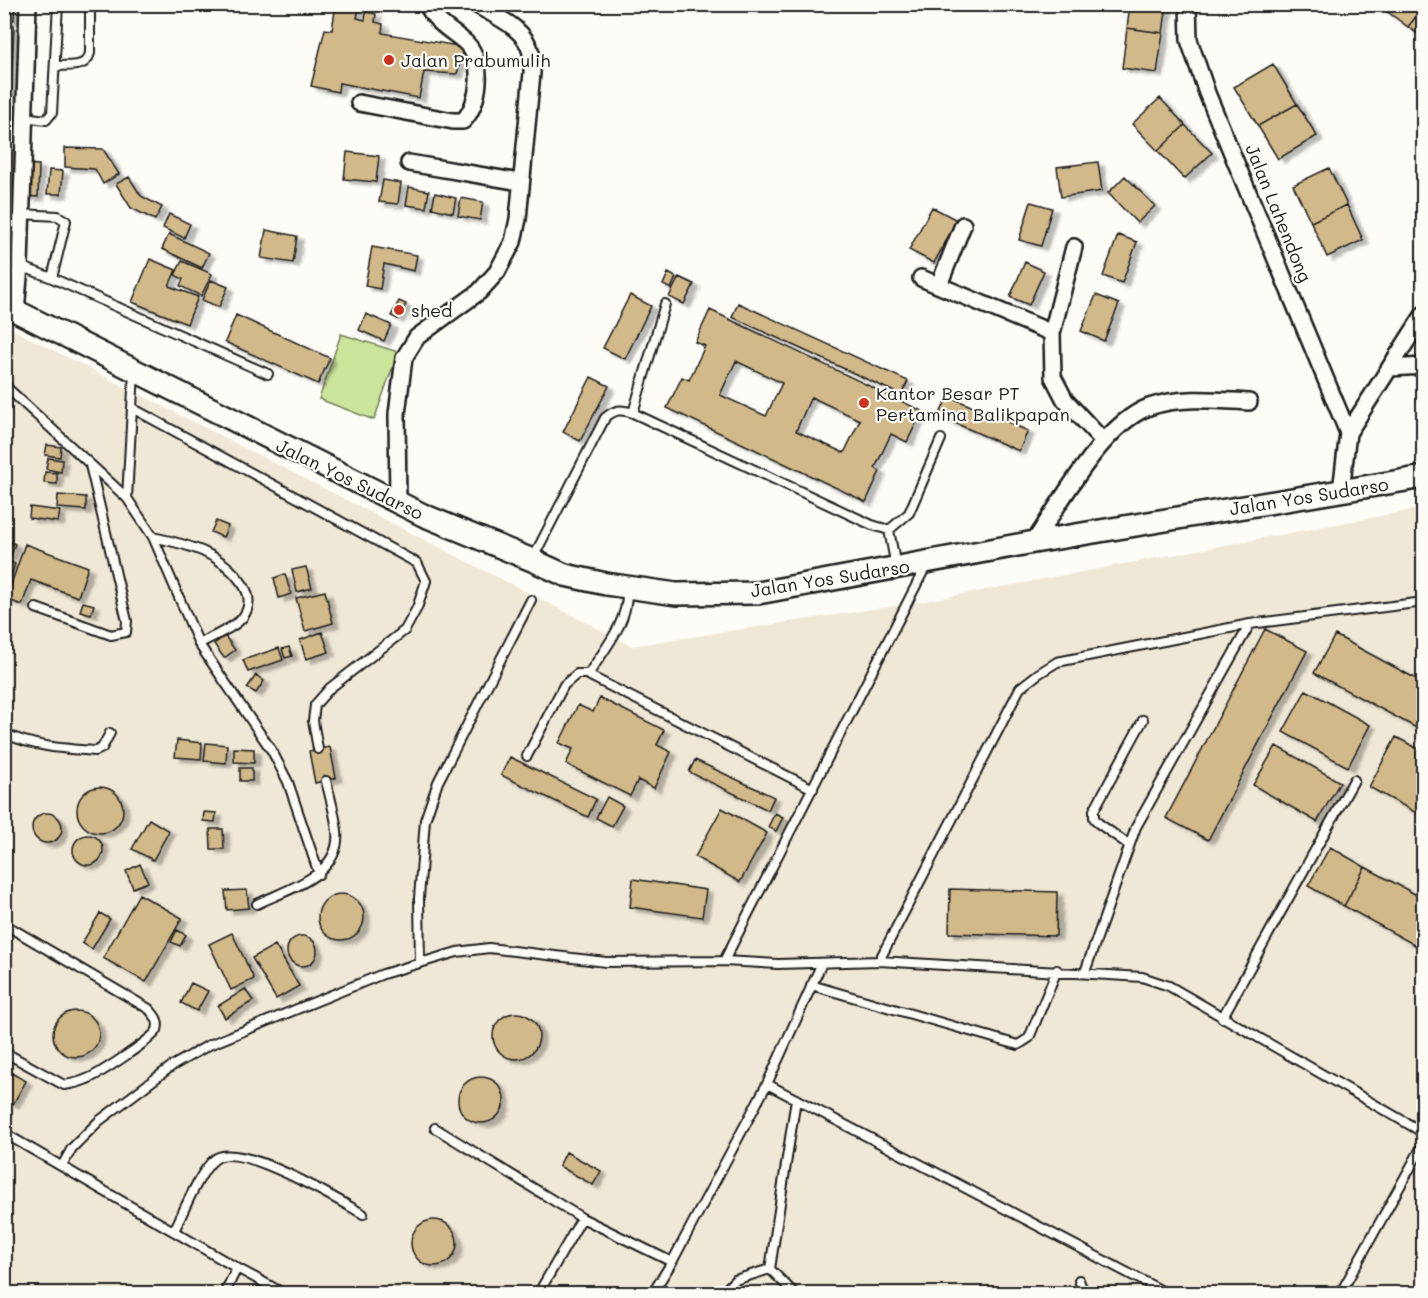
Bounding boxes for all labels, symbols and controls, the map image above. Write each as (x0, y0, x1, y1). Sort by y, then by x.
place label: Jalan Prabumulih (401, 48, 551, 72)
marker: Jalan Prabumulih (382, 53, 396, 67)
street label: Jalan Lahendong (1240, 140, 1318, 286)
place label: shed (411, 298, 452, 322)
marker: shed (392, 303, 406, 317)
place label: Kantor Besar PT Pertamina Balikpapan (876, 381, 1070, 426)
marker: Kantor Besar PT Pertamina Balikpapan (857, 396, 871, 410)
street label: Jalan Yos Sudarso (273, 433, 428, 525)
street label: Jalan Yos Sudarso (1228, 472, 1391, 520)
street label: Jalan Yos Sudarso (749, 554, 912, 602)

